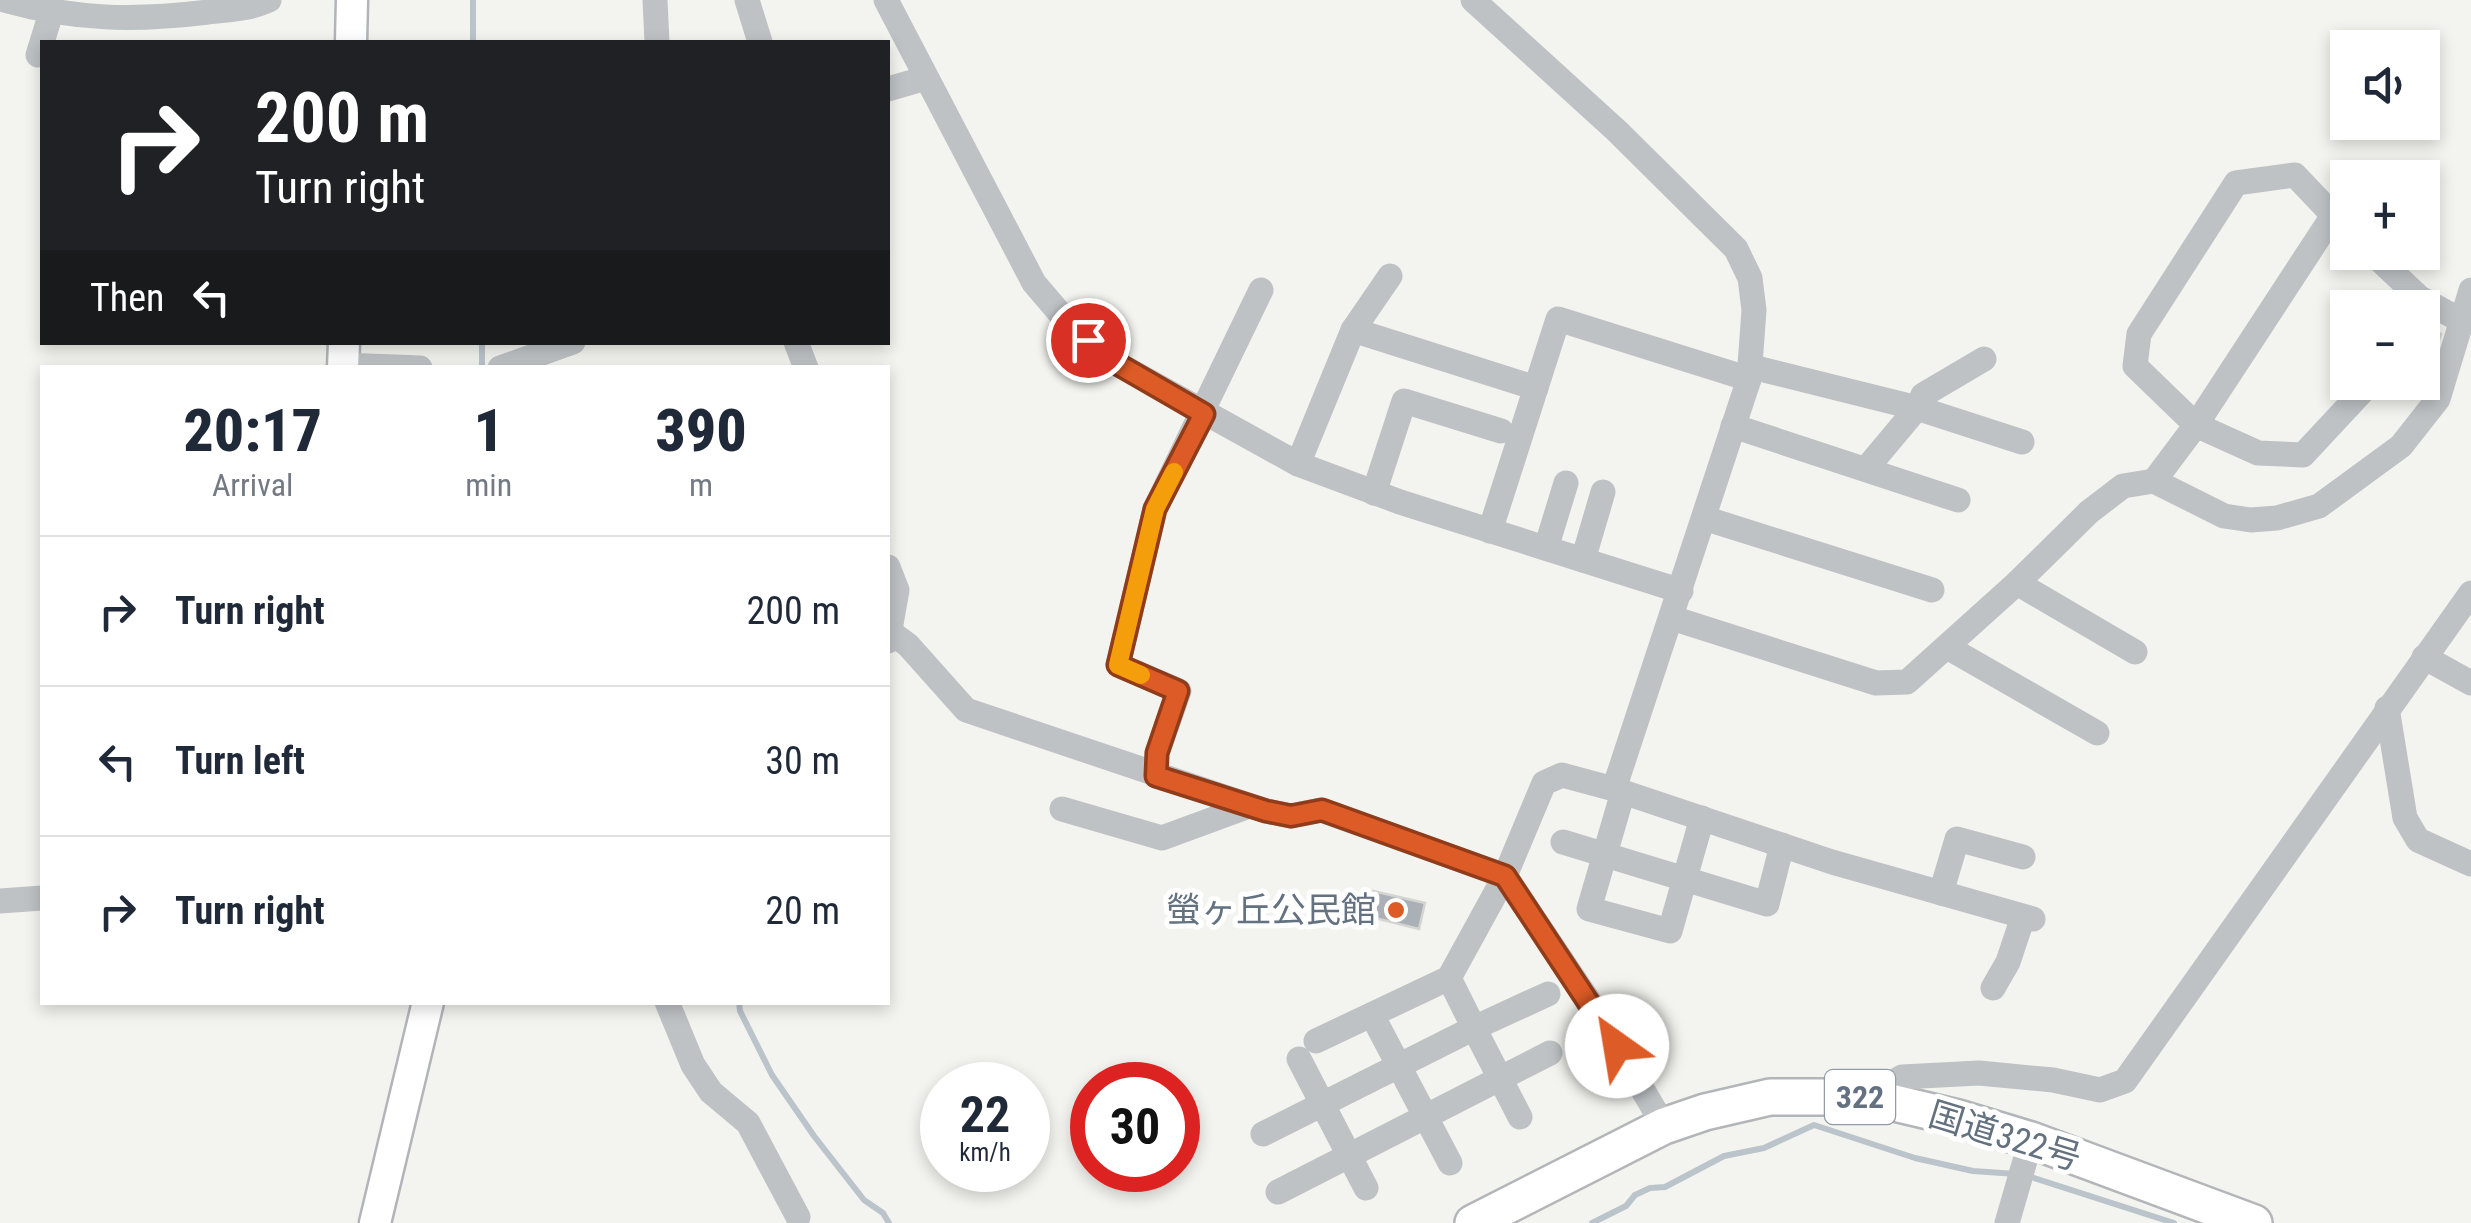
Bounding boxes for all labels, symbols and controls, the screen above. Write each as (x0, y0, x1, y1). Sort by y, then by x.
map controls (2330, 30, 2440, 400)
button: sound (2330, 30, 2440, 140)
text: 200 m (255, 77, 429, 159)
icon: right (90, 80, 220, 210)
button: + (2330, 160, 2440, 270)
text: Turn right (255, 161, 425, 214)
icon: left (184, 270, 239, 325)
text: Then (90, 276, 164, 320)
button: − (2330, 290, 2440, 400)
pin (1046, 298, 1131, 383)
icon: arrive (1061, 313, 1116, 368)
text: 20:17 (183, 395, 322, 466)
text: 1 (473, 395, 504, 466)
text: 390 (655, 395, 747, 466)
text: Arrival (212, 466, 293, 504)
text: min (465, 466, 512, 504)
text: m (689, 466, 713, 504)
icon: right (90, 584, 145, 639)
text: Turn right (175, 589, 325, 633)
text: 200 m (746, 589, 840, 633)
icon: left (90, 734, 145, 789)
text: Turn left (175, 739, 305, 783)
text: 30 m (765, 739, 840, 783)
icon: right (90, 884, 145, 939)
text: Turn right (175, 889, 325, 933)
text: 20 m (765, 889, 840, 933)
place label: 螢ヶ丘公民館 (1166, 890, 1376, 931)
marker: 螢ヶ丘公民館 (1385, 899, 1407, 921)
position arrow (1565, 994, 1669, 1098)
speed limit sign: 30 (1070, 1062, 1200, 1192)
road number: 322 (1825, 1070, 1895, 1124)
text: 22 (960, 1086, 1010, 1144)
street label: 国道322号 (1924, 1094, 2086, 1179)
text: km/h (959, 1138, 1011, 1167)

